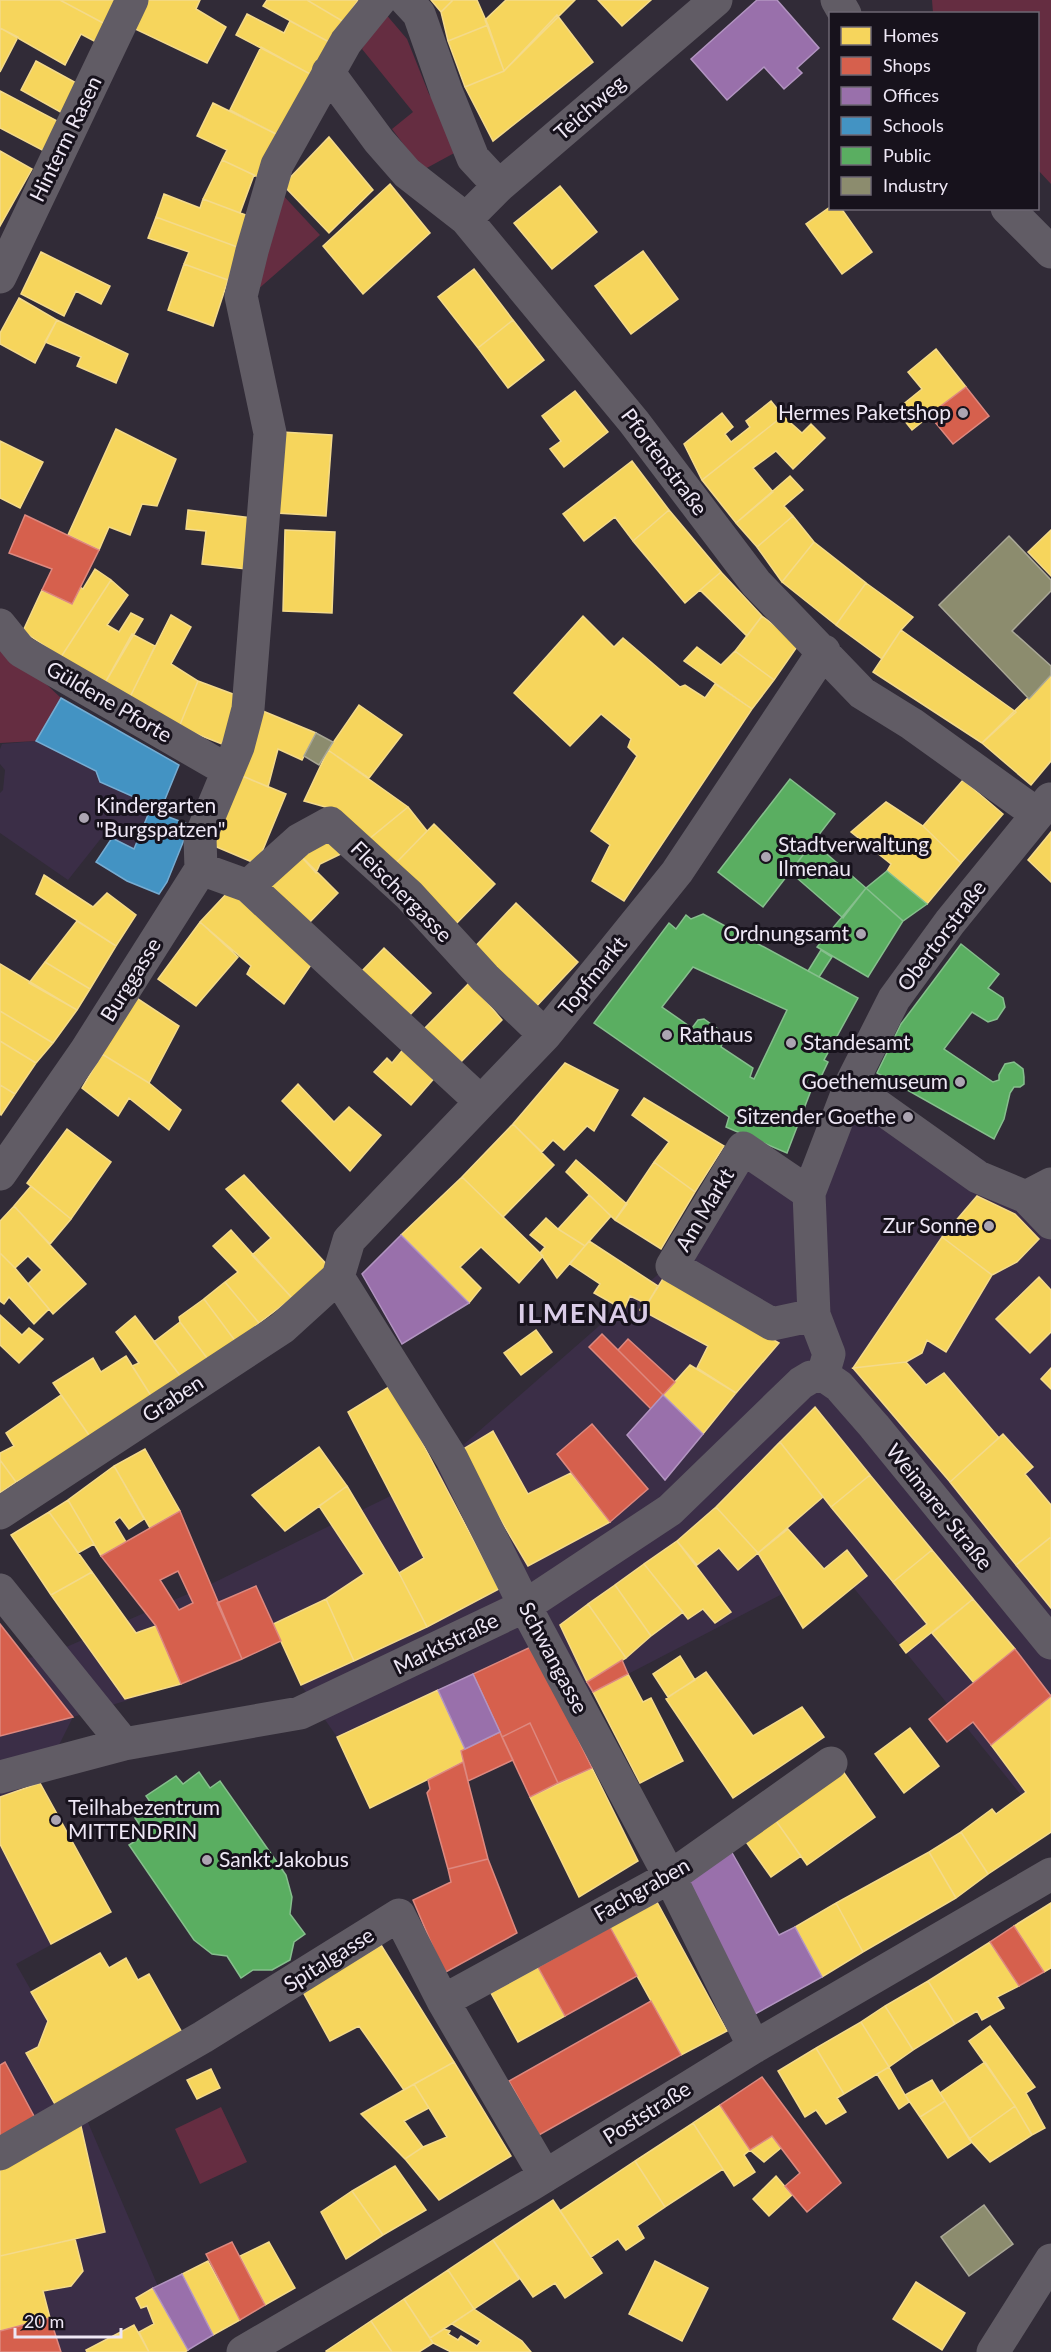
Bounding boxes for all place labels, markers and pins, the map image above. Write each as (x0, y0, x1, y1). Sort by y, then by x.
place label: Hermes Paketshop (778, 399, 951, 424)
marker: Hermes Paketshop (956, 406, 970, 420)
place label: Kindergarten "Burgspatzen" (96, 792, 226, 841)
marker: Kindergarten "Burgspatzen" (77, 811, 91, 825)
place label: Stadtverwaltung Ilmenau (778, 831, 929, 880)
marker: Stadtverwaltung Ilmenau (759, 850, 773, 864)
place label: Ordnungsamt (723, 920, 849, 945)
marker: Ordnungsamt (854, 927, 868, 941)
place label: Rathaus (679, 1021, 753, 1046)
marker: Rathaus (660, 1028, 674, 1042)
place label: Standesamt (803, 1029, 911, 1054)
marker: Standesamt (784, 1036, 798, 1050)
place label: Goethemuseum (801, 1068, 948, 1093)
marker: Goethemuseum (953, 1075, 967, 1089)
place label: Sitzender Goethe (736, 1103, 896, 1128)
marker: Sitzender Goethe (901, 1110, 915, 1124)
place label: Zur Sonne (883, 1212, 977, 1237)
marker: Zur Sonne (982, 1219, 996, 1233)
place label: Teilhabezentrum MITTENDRIN (68, 1794, 220, 1843)
marker: Teilhabezentrum MITTENDRIN (49, 1813, 63, 1827)
place label: Sankt Jakobus (219, 1846, 349, 1871)
marker: Sankt Jakobus (200, 1853, 214, 1867)

